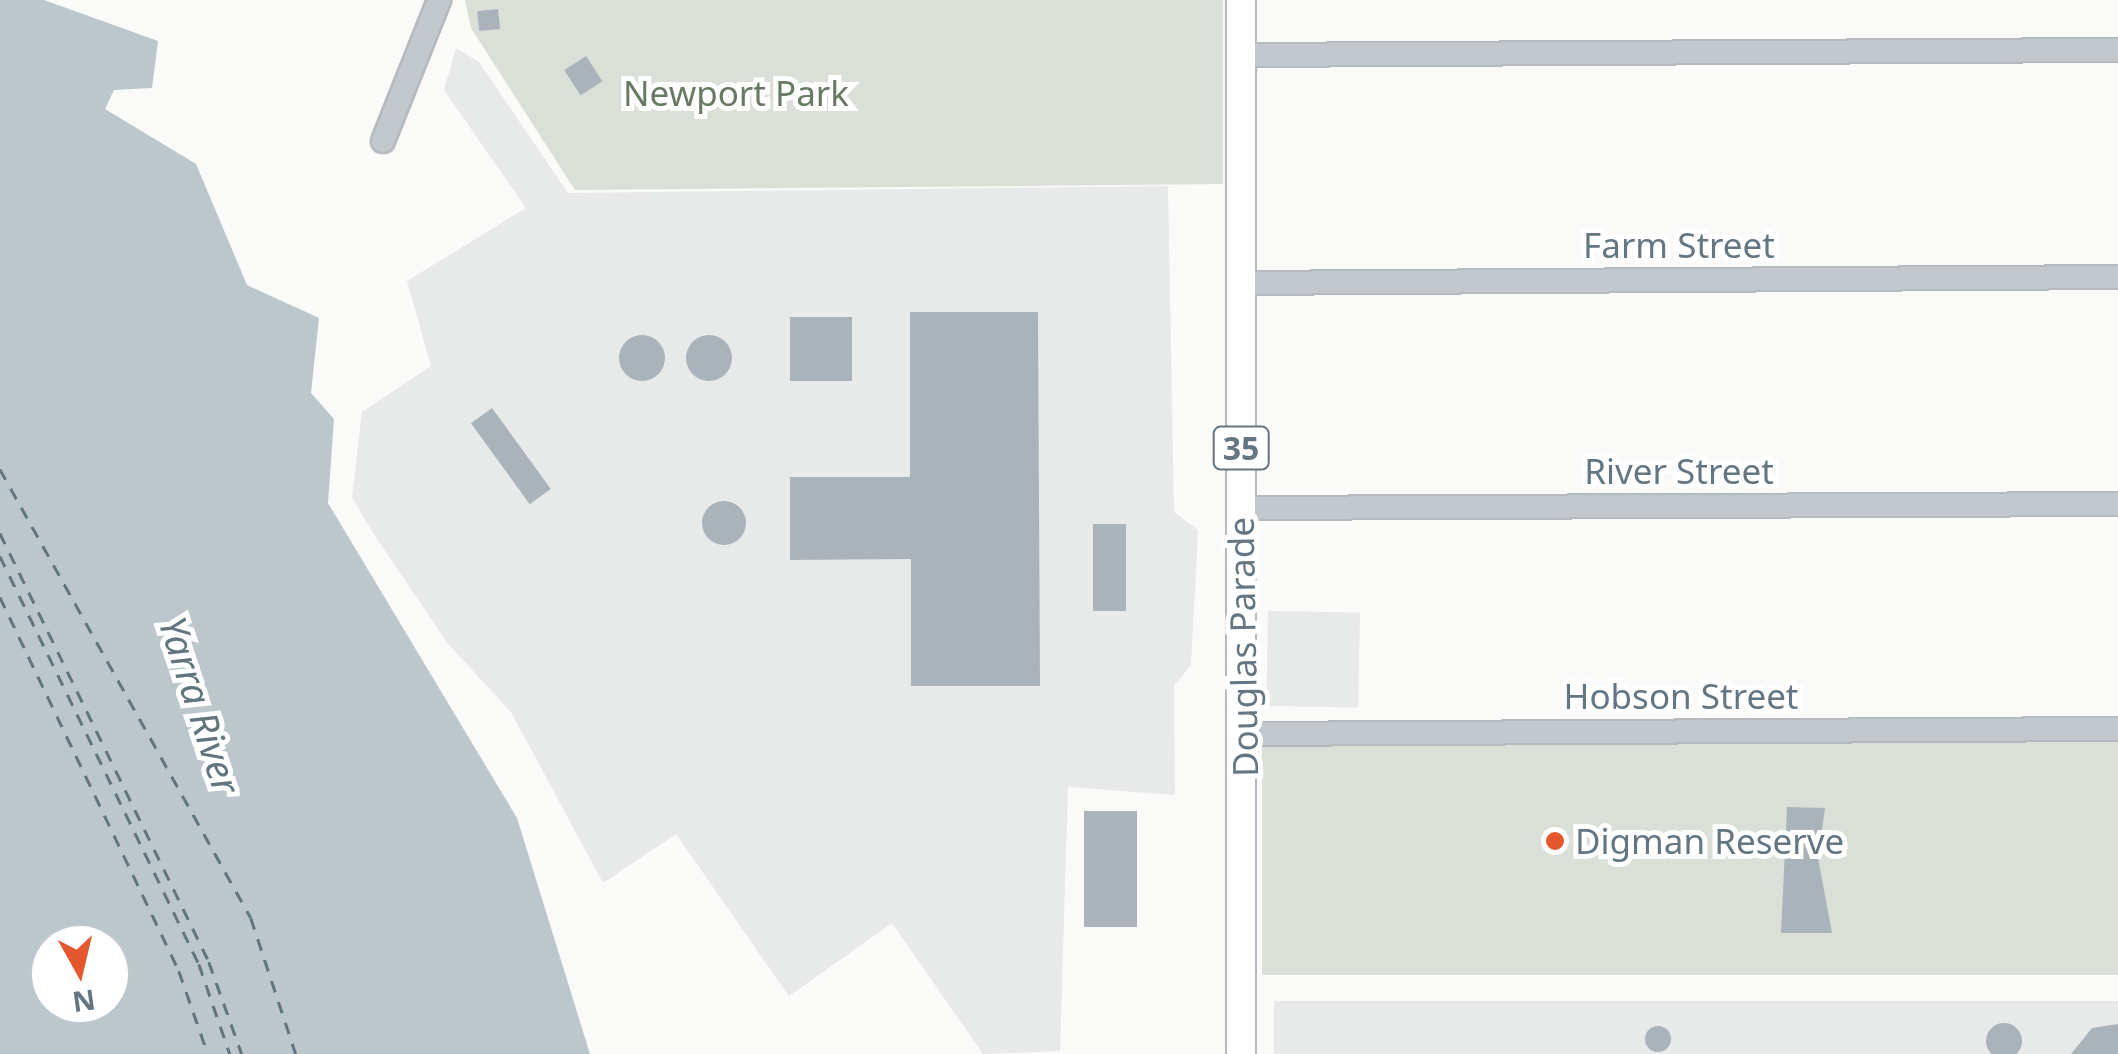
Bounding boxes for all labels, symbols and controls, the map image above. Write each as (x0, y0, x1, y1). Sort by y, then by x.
park label: Newport Park (623, 72, 849, 114)
street label: Farm Street (1583, 224, 1775, 266)
road number: 35 (1211, 421, 1271, 475)
street label: River Street (1584, 450, 1774, 492)
street label: Douglas Parade (1220, 517, 1266, 777)
water label: Yarra River (150, 611, 250, 799)
street label: Hobson Street (1563, 675, 1799, 717)
place label: Digman Reserve (1575, 820, 1844, 862)
marker: Digman Reserve (1544, 830, 1566, 852)
north arrow (30, 924, 130, 1024)
text: N (70, 981, 98, 1022)

